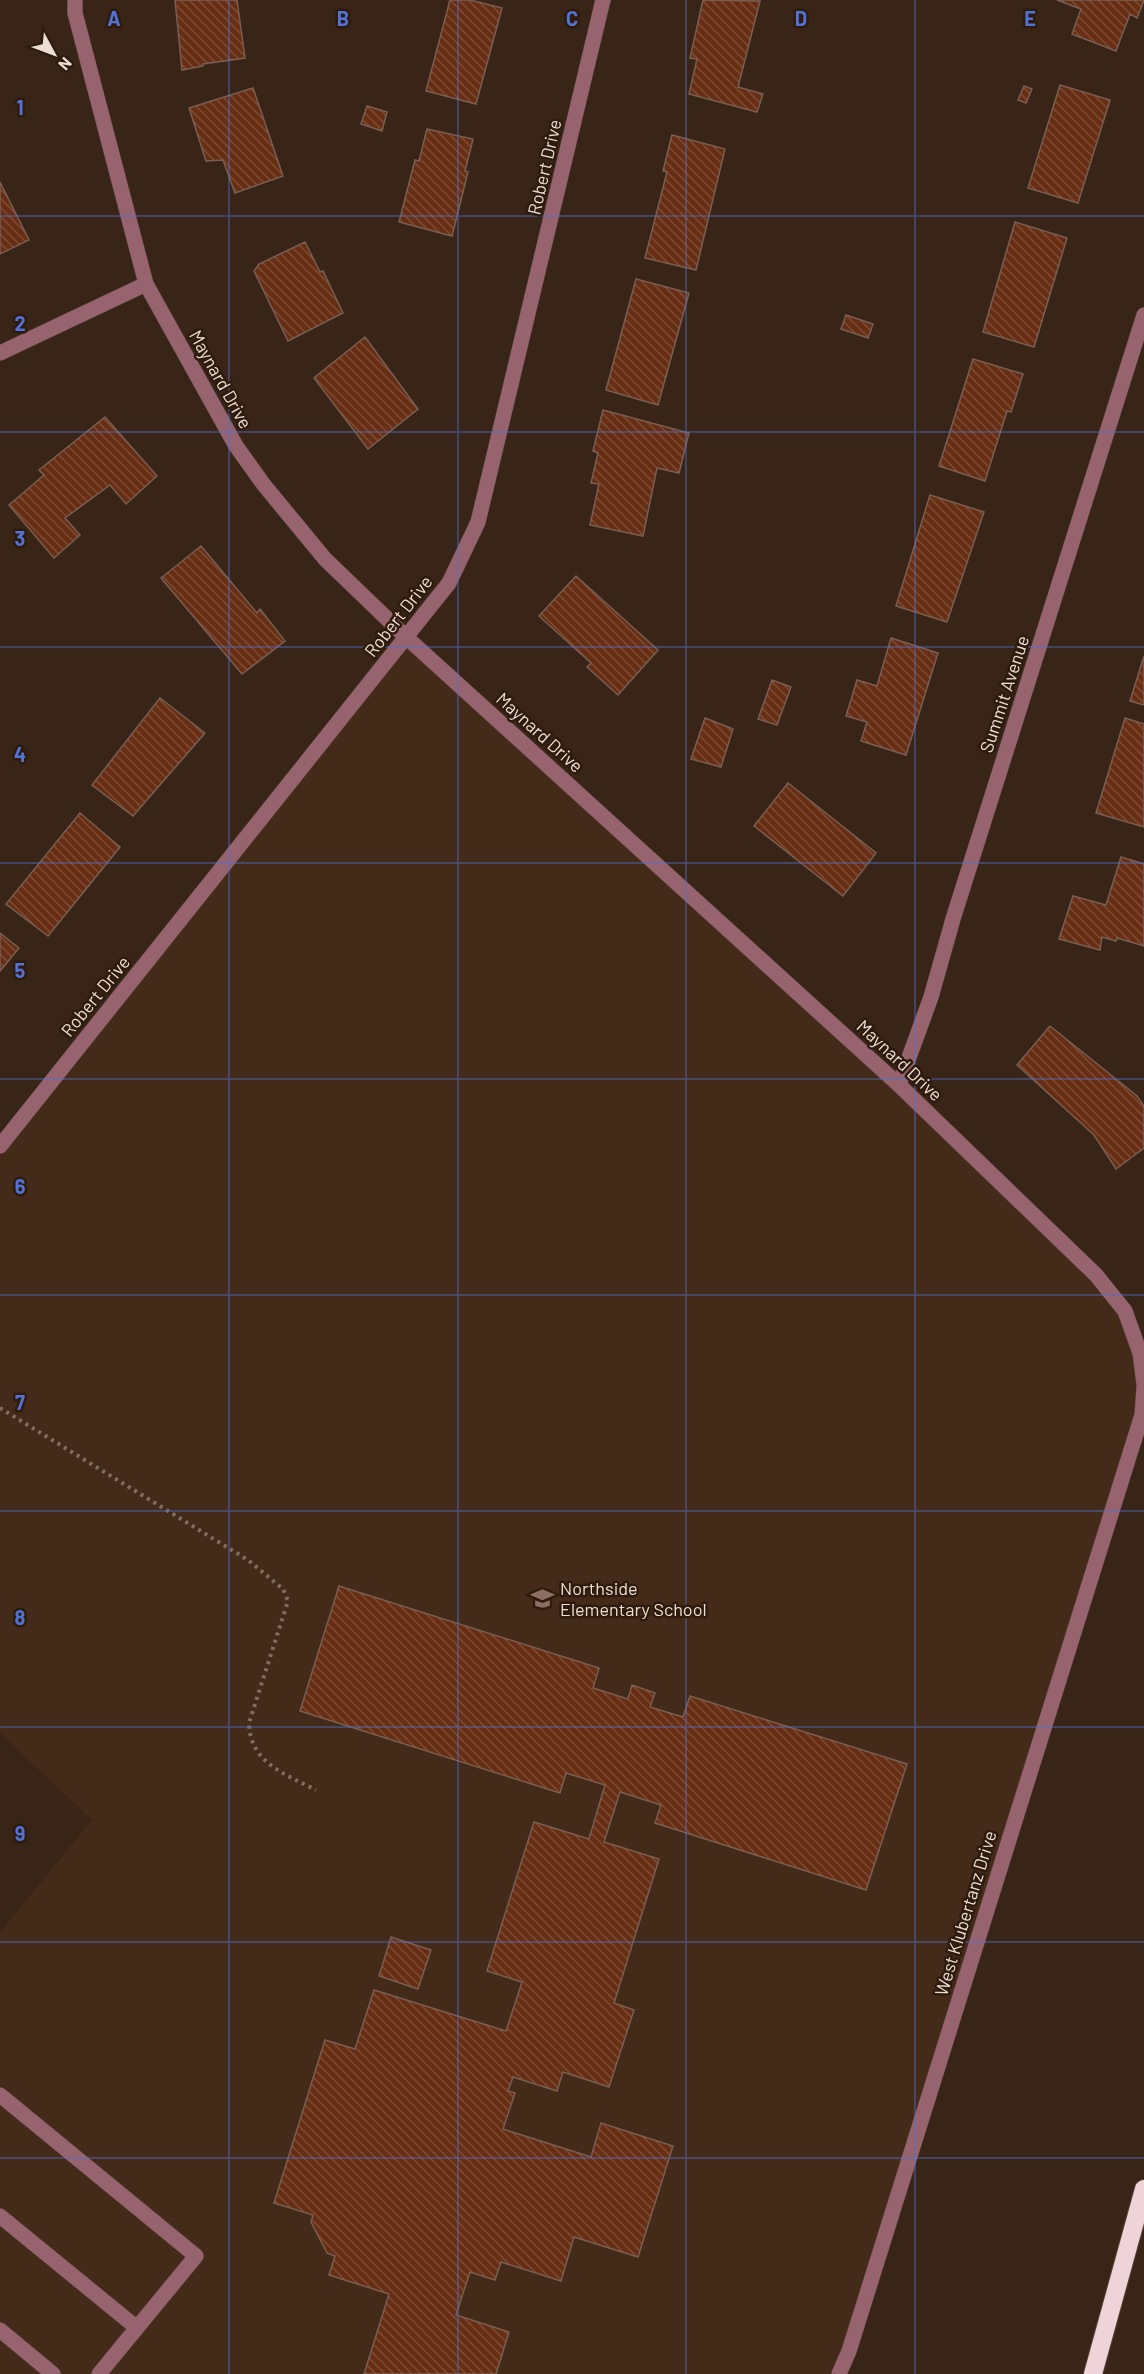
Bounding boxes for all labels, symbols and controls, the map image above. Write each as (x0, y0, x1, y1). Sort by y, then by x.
text: A (107, 6, 121, 30)
text: B (337, 6, 349, 30)
text: C (566, 6, 578, 30)
text: D (795, 6, 807, 30)
text: E (1024, 6, 1036, 30)
north arrow (24, 24, 84, 84)
text: N (55, 54, 76, 74)
text: 1 (16, 95, 24, 119)
street label: Robert Drive (522, 117, 566, 217)
text: 2 (14, 311, 26, 335)
street label: Maynard Drive (185, 326, 257, 432)
text: 3 (15, 526, 25, 550)
street label: Robert Drive (359, 571, 437, 661)
street label: Summit Avenue (975, 633, 1033, 755)
street label: Maynard Drive (492, 687, 588, 777)
text: 4 (14, 742, 26, 766)
street label: Robert Drive (56, 951, 134, 1041)
text: 5 (15, 958, 26, 982)
street label: Maynard Drive (853, 1015, 947, 1105)
text: 6 (15, 1174, 26, 1198)
text: 7 (15, 1390, 25, 1414)
place label: Northside Elementary School (560, 1577, 707, 1620)
school or university icon: Northside Elementary School (529, 1585, 555, 1611)
text: 8 (15, 1605, 26, 1629)
text: 9 (15, 1821, 25, 1845)
street label: West Klubertanz Drive (929, 1828, 1001, 1998)

